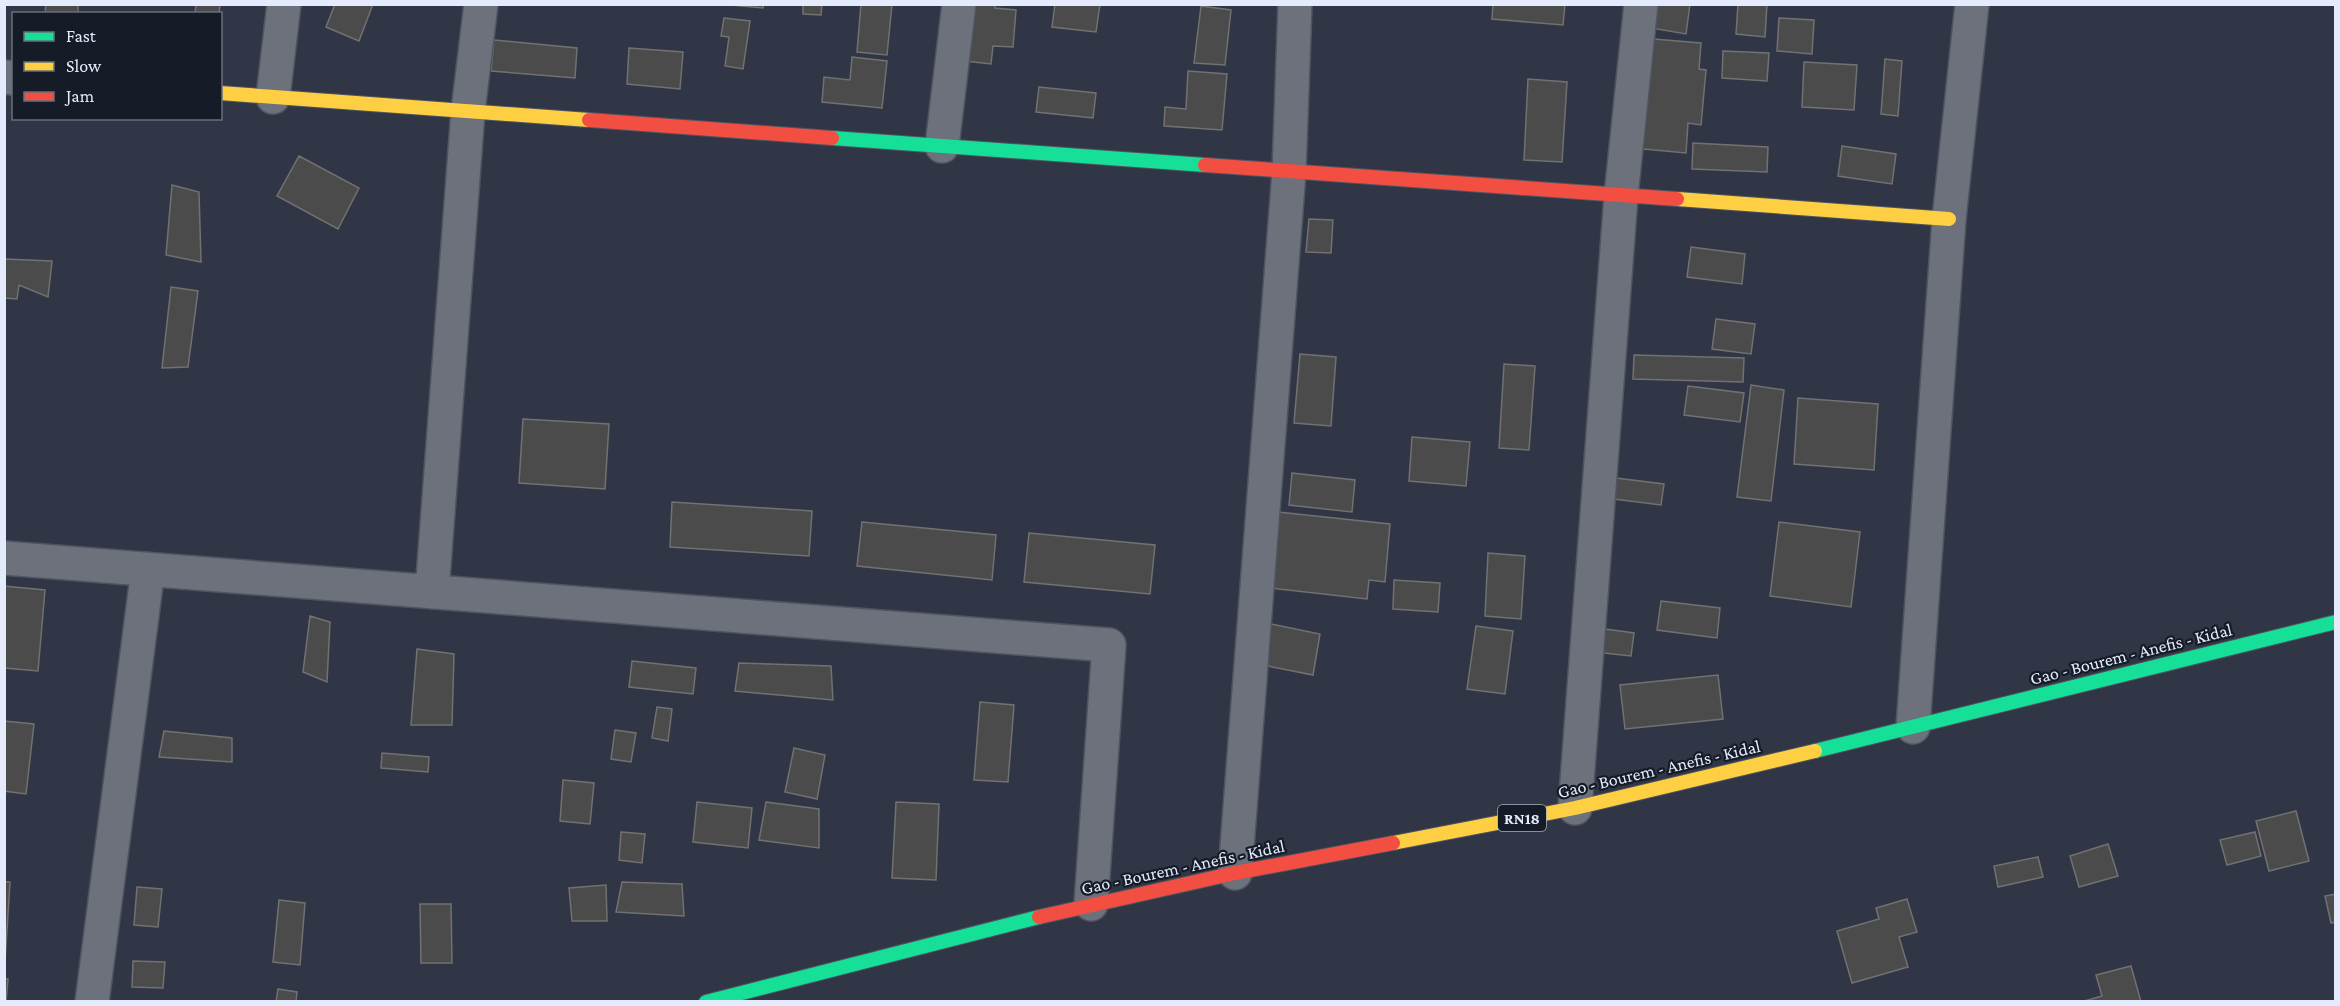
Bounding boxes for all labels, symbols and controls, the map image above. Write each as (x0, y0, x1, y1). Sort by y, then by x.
legend (12, 12, 222, 120)
text: Fast (66, 26, 97, 46)
text: Slow (66, 56, 102, 76)
text: Jam (64, 86, 95, 106)
street label: Gao - Bourem - Anefis - Kidal (2028, 619, 2234, 689)
street label: Gao - Bourem - Anefis - Kidal (1556, 736, 1763, 802)
road number: RN18 (1498, 805, 1546, 831)
street label: Gao - Bourem - Anefis - Kidal (1080, 836, 1287, 898)

